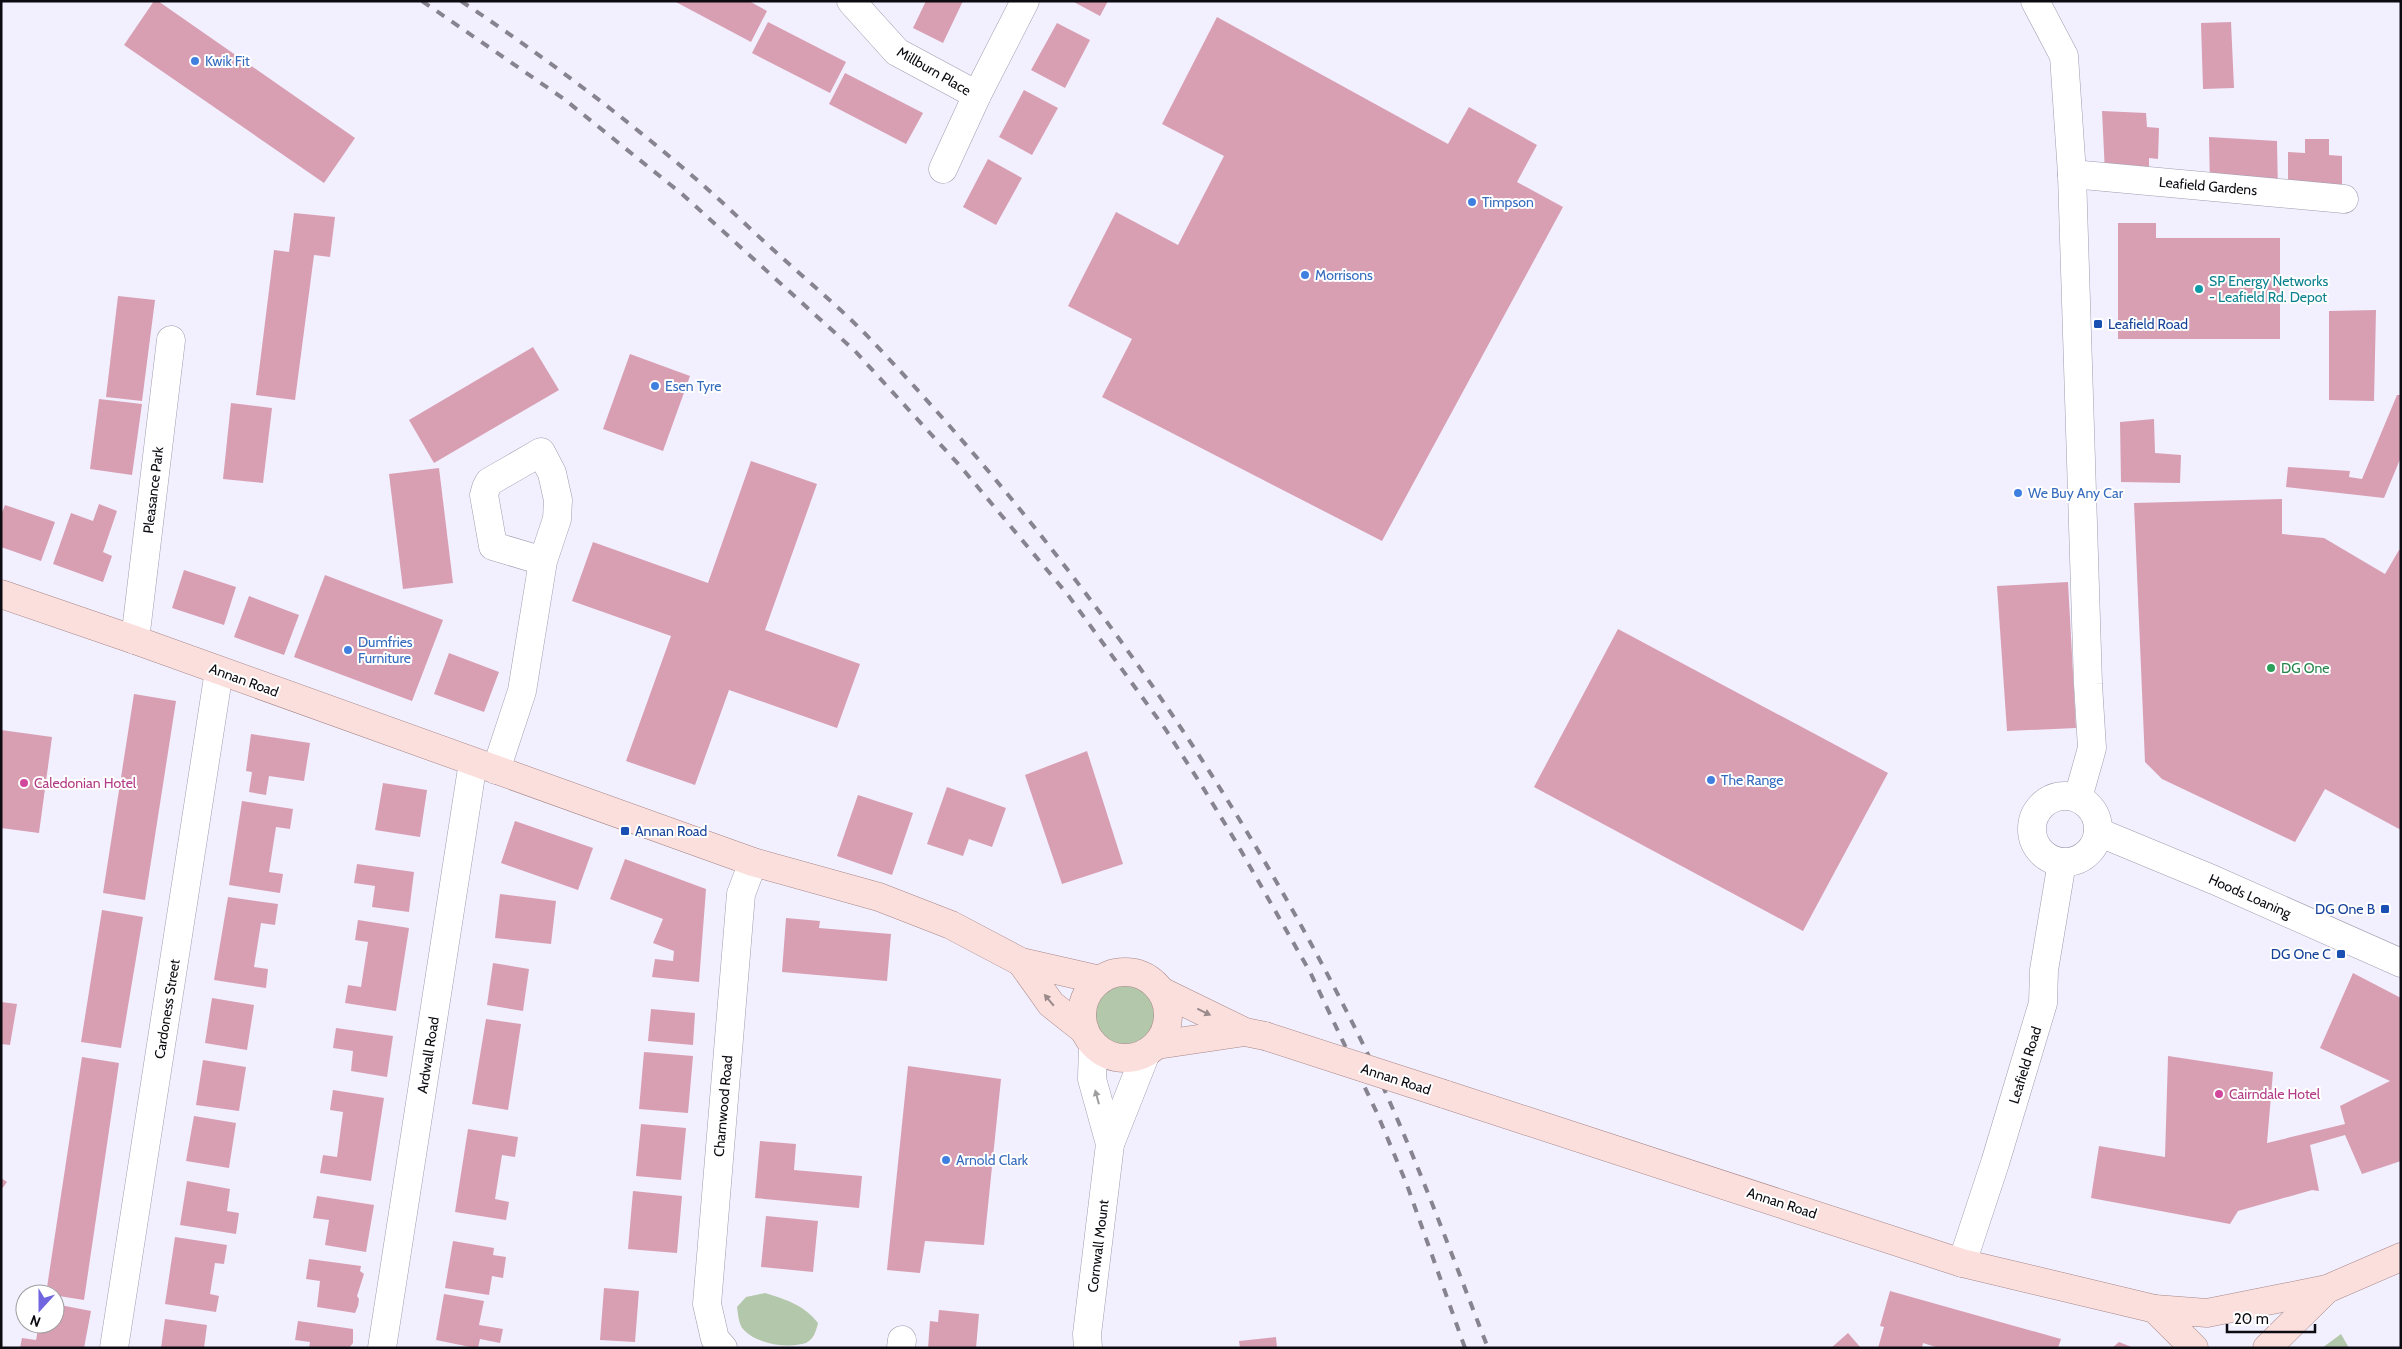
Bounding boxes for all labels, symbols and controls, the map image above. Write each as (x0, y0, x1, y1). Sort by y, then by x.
street label: Millburn Place (894, 43, 974, 99)
place label: Kwik Fit (205, 52, 250, 70)
marker: Kwik Fit (189, 55, 201, 67)
street label: Leafield Gardens (2158, 173, 2258, 199)
place label: Timpson (1482, 193, 1534, 211)
marker: Timpson (1466, 196, 1478, 208)
place label: Morrisons (1315, 266, 1373, 284)
marker: Morrisons (1299, 269, 1311, 281)
place label: SP Energy Networks - Leafield Rd. Depot (2209, 272, 2329, 306)
marker: SP Energy Networks - Leafield Rd. Depot (2193, 283, 2205, 295)
place label: Leafield Road (2108, 315, 2188, 333)
marker: Leafield Road (2092, 318, 2104, 330)
place label: Esen Tyre (665, 377, 721, 395)
marker: Esen Tyre (649, 380, 661, 392)
street label: Pleasance Park (139, 445, 167, 534)
place label: We Buy Any Car (2028, 484, 2124, 502)
marker: We Buy Any Car (2012, 487, 2024, 499)
place label: Dumfries Furniture (358, 633, 413, 667)
marker: Dumfries Furniture (342, 644, 354, 656)
street label: Annan Road (207, 659, 281, 701)
place label: DG One (2281, 659, 2329, 677)
marker: DG One (2265, 662, 2277, 674)
place label: The Range (1721, 771, 1783, 789)
place label: Caledonian Hotel (34, 774, 137, 792)
marker: The Range (1705, 774, 1717, 786)
marker: Caledonian Hotel (18, 777, 30, 789)
place label: Annan Road (635, 822, 707, 840)
marker: Annan Road (619, 825, 631, 837)
street label: Hoods Loaning (2206, 870, 2295, 923)
place label: DG One B (2315, 900, 2375, 918)
marker: DG One B (2379, 903, 2391, 915)
place label: DG One C (2271, 945, 2331, 963)
marker: DG One C (2335, 948, 2347, 960)
street label: Cardoness Street (150, 958, 184, 1060)
one-way arrow (1043, 995, 1055, 1007)
one-way arrow (1197, 1009, 1211, 1017)
street label: Ardwall Road (413, 1015, 443, 1095)
street label: Leafield Road (2005, 1024, 2045, 1106)
street label: Charnwood Road (710, 1054, 736, 1158)
street label: Annan Road (1359, 1059, 1433, 1099)
place label: Cairndale Hotel (2229, 1085, 2321, 1103)
marker: Cairndale Hotel (2213, 1088, 2225, 1100)
one-way arrow (1093, 1089, 1101, 1104)
place label: Arnold Clark (956, 1151, 1029, 1169)
marker: Arnold Clark (940, 1154, 952, 1166)
street label: Annan Road (1745, 1183, 1819, 1223)
street label: Cornwall Mount (1083, 1198, 1113, 1294)
north arrow (15, 1284, 65, 1334)
scale bar (2227, 1302, 2314, 1334)
text: 20 m (2234, 1310, 2269, 1328)
text: N (27, 1311, 43, 1331)

